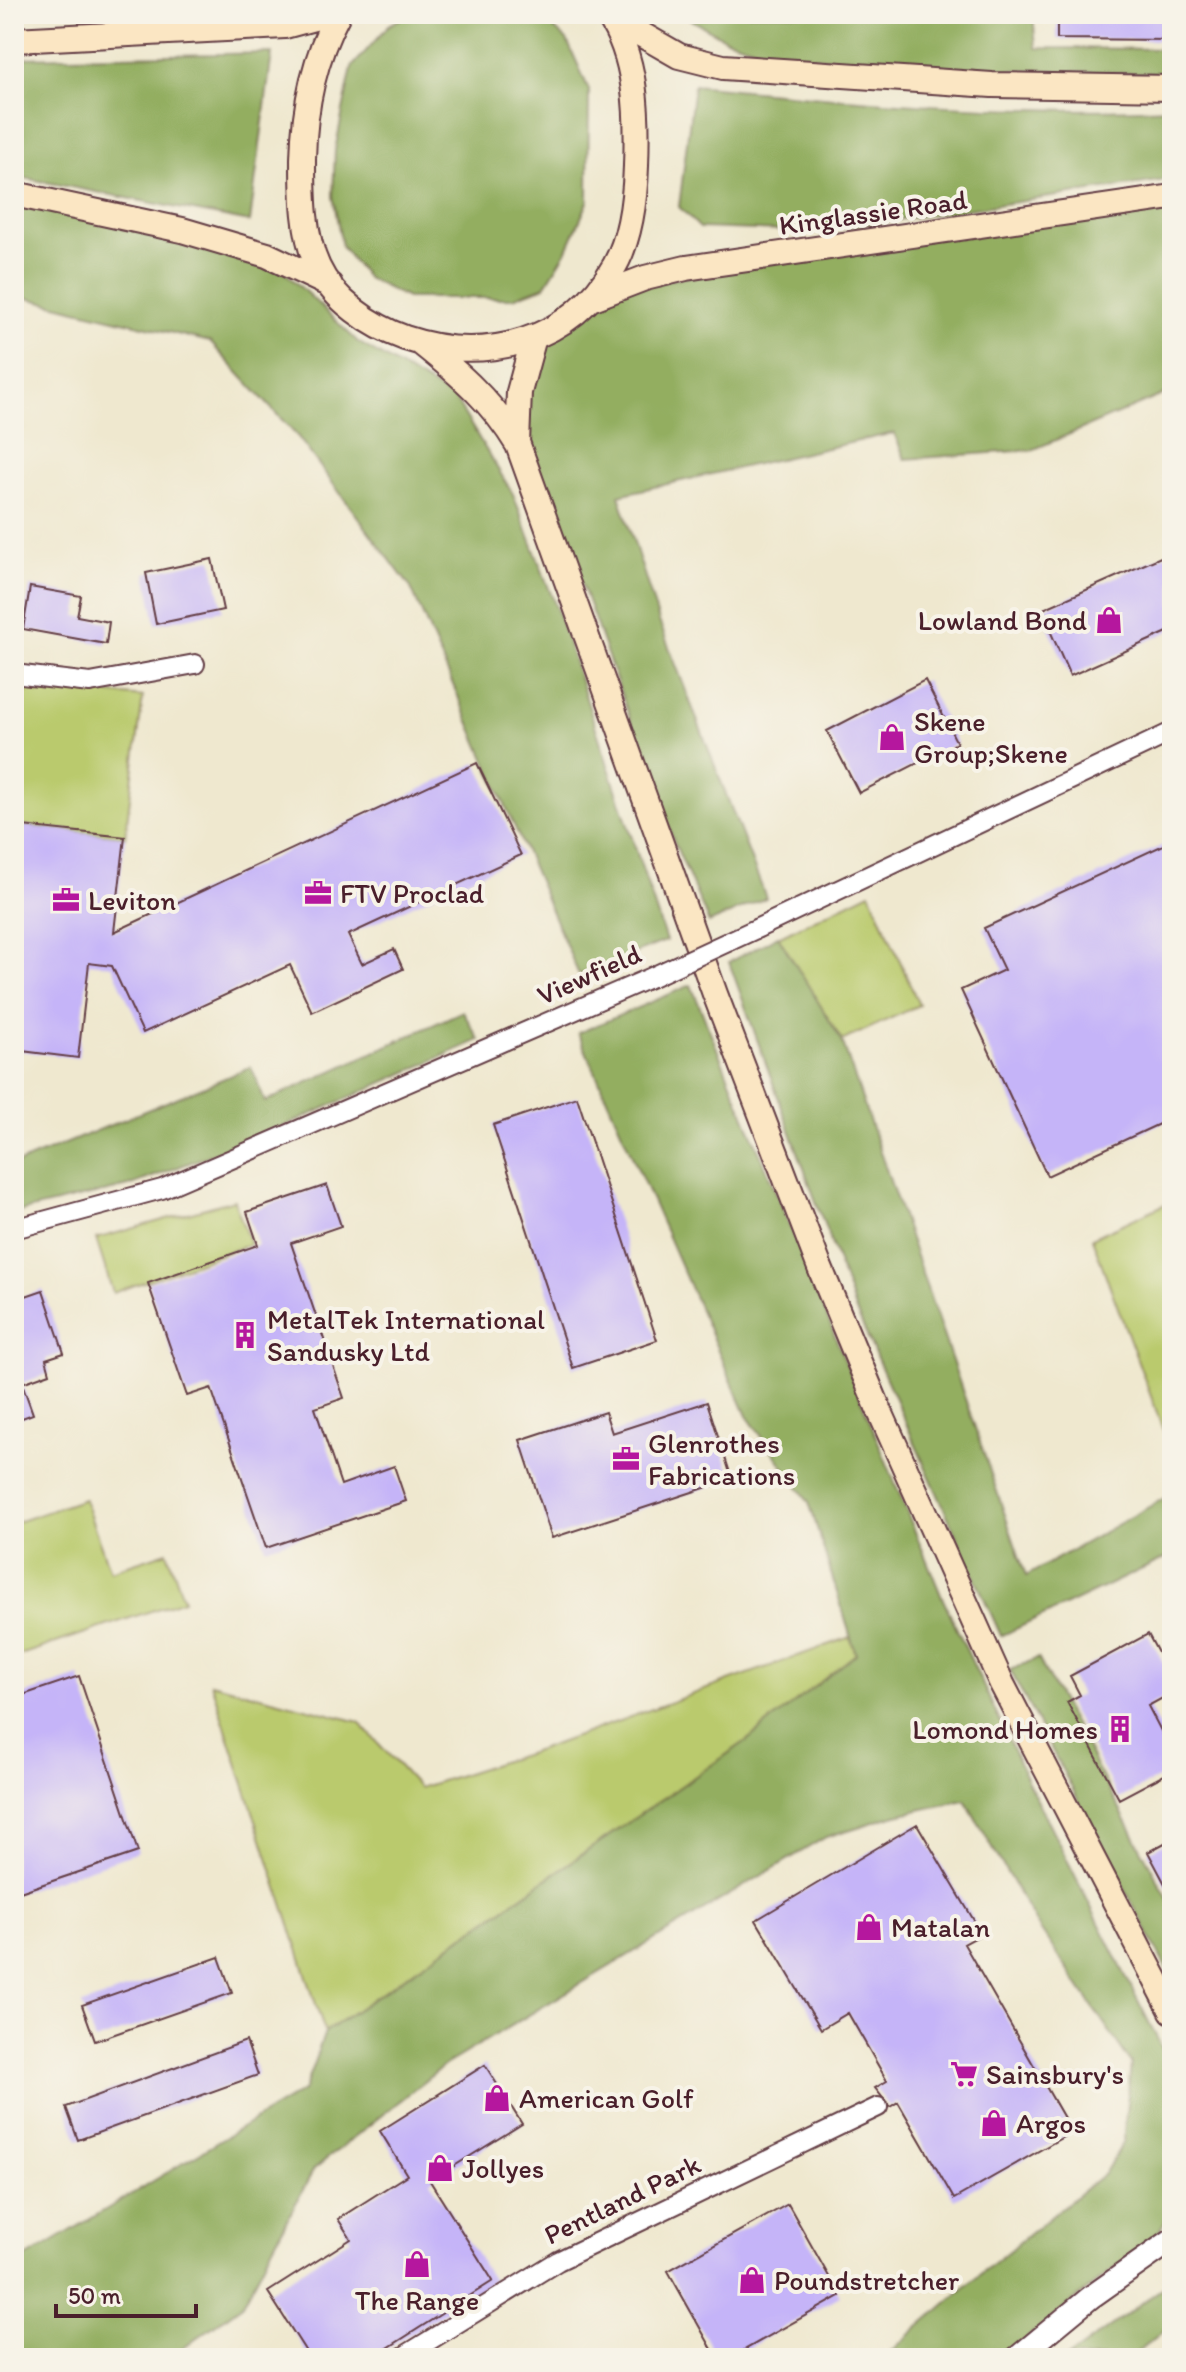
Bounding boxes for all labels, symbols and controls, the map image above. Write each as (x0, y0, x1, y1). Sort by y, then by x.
street label: Kinglassie Road (777, 182, 970, 242)
place label: Lowland Bond (918, 603, 1087, 637)
shop icon: Lowland Bond (1094, 605, 1124, 635)
place label: Skene Group;Skene (914, 704, 1068, 770)
shop icon: Skene Group;Skene (877, 722, 907, 752)
place label: FTV Proclad (340, 876, 485, 910)
office icon: FTV Proclad (303, 878, 333, 908)
place label: Leviton (88, 883, 176, 917)
office icon: Leviton (51, 885, 81, 915)
street label: Viewfield (532, 936, 646, 1012)
place label: MetalTek International Sandusky Ltd (267, 1302, 545, 1368)
building icon: MetalTek International Sandusky Ltd (230, 1320, 260, 1350)
place label: Glenrothes Fabrications (648, 1426, 795, 1492)
office icon: Glenrothes Fabrications (611, 1444, 641, 1474)
place label: Lomond Homes (912, 1712, 1098, 1746)
building icon: Lomond Homes (1105, 1714, 1135, 1744)
place label: Matalan (891, 1910, 990, 1944)
shop icon: Matalan (854, 1912, 884, 1942)
place label: Sainsbury's (986, 2057, 1124, 2091)
supermarket icon: Sainsbury's (949, 2059, 979, 2089)
place label: American Golf (519, 2081, 694, 2115)
shop icon: American Golf (482, 2083, 512, 2113)
place label: Argos (1016, 2106, 1086, 2140)
shop icon: Argos (979, 2108, 1009, 2138)
street label: Pentland Park (538, 2146, 706, 2251)
place label: Jollyes (462, 2151, 544, 2185)
shop icon: Jollyes (425, 2153, 455, 2183)
shop icon: The Range (402, 2249, 432, 2279)
place label: Poundstretcher (774, 2263, 959, 2297)
shop icon: Poundstretcher (737, 2265, 767, 2295)
scale bar (56, 2268, 196, 2318)
text: 50 m (68, 2281, 121, 2310)
place label: The Range (355, 2283, 479, 2317)

